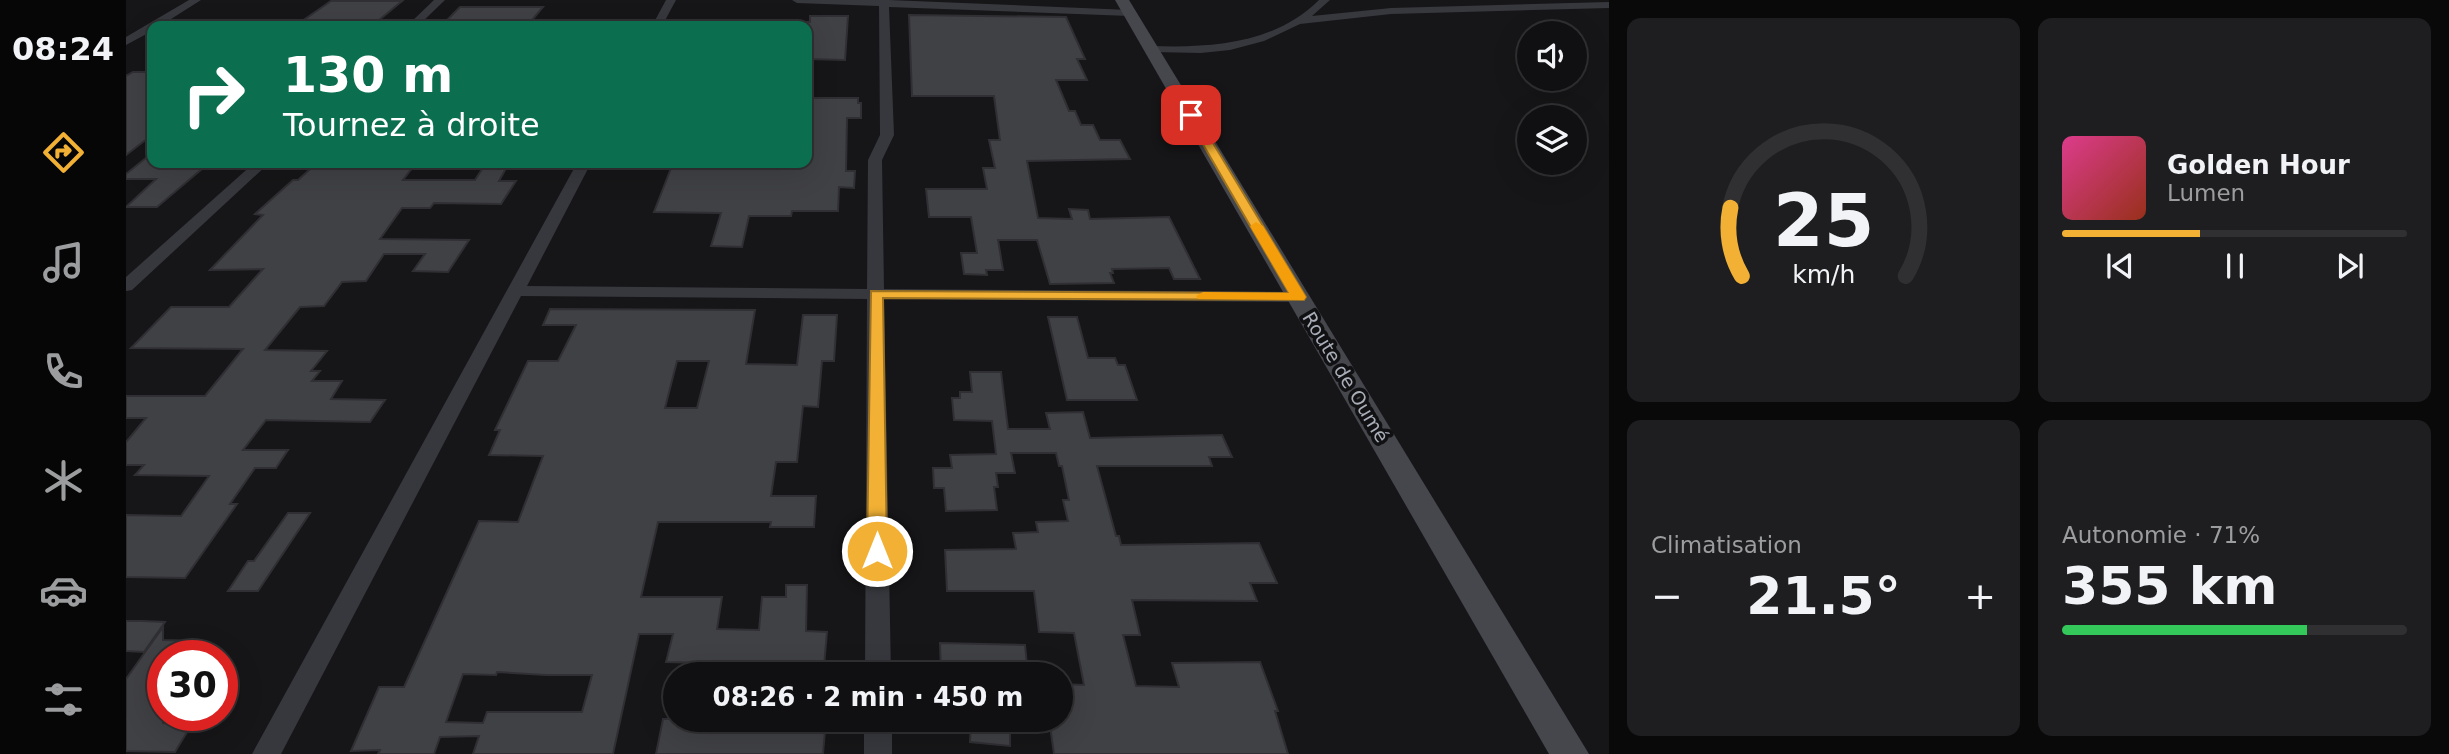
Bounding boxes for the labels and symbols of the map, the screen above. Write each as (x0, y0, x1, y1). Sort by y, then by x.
pin (1161, 85, 1221, 145)
street label: Route de Oumé (1298, 308, 1394, 446)
position arrow (840, 514, 914, 588)
speed limit sign: 30 (147, 640, 238, 731)

